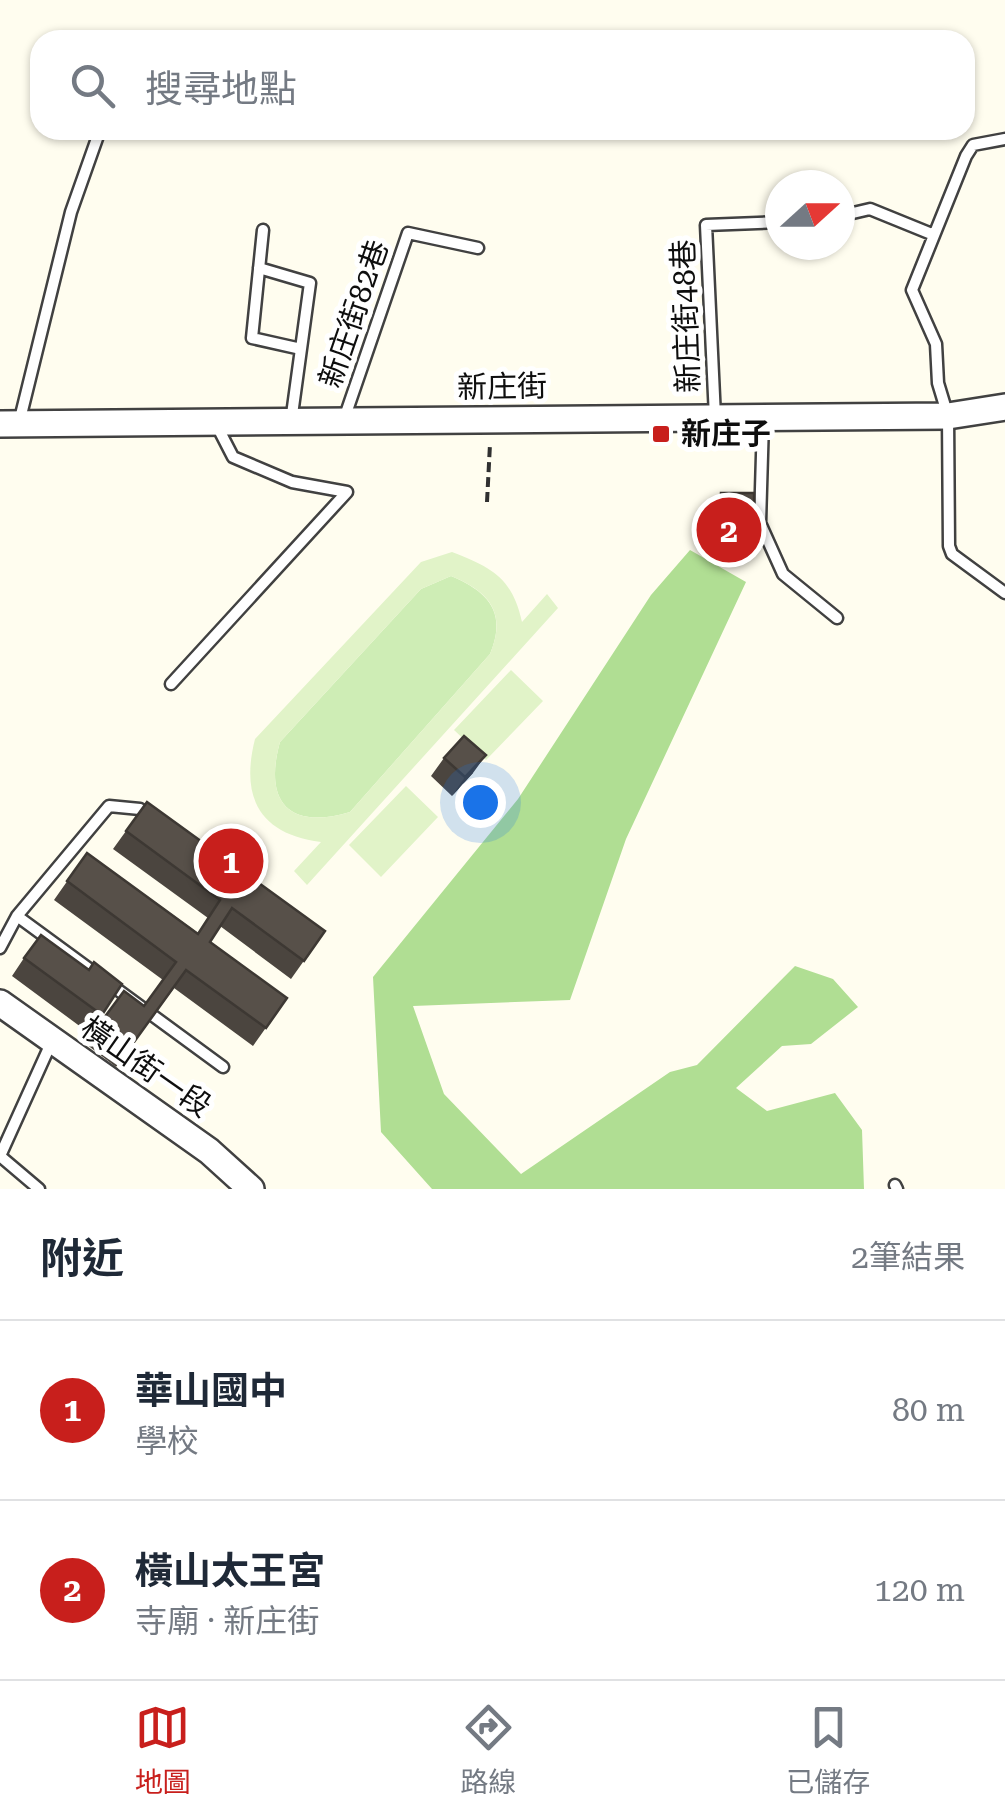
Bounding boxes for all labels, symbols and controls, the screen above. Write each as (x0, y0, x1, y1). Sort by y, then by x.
search box (30, 30, 975, 140)
icon: search (65, 58, 120, 113)
text: 搜尋地點 (145, 67, 297, 111)
north arrow (765, 170, 855, 260)
street label: 新庄街82巷 (312, 236, 395, 392)
street label: 新庄街48巷 (665, 239, 706, 393)
street label: 新庄街 (457, 368, 547, 405)
place label: 新庄子 (681, 416, 771, 451)
marker: 新庄子 (650, 423, 672, 445)
pin: 2 (696, 492, 762, 568)
your location (455, 777, 506, 828)
pin: 1 (198, 824, 264, 898)
street label: 橫山街一段 (75, 1009, 218, 1124)
text: 附近 (40, 1234, 124, 1283)
text: 2筆結果 (851, 1238, 965, 1276)
text: 華山國中 (135, 1369, 287, 1413)
text: 1 (64, 1391, 81, 1429)
text: 80 m (892, 1391, 965, 1429)
text: 學校 (135, 1422, 199, 1460)
text: 橫山太王宮 (135, 1549, 325, 1593)
text: 2 (64, 1571, 81, 1609)
text: 120 m (874, 1571, 965, 1609)
text: 寺廟 · 新庄街 (135, 1602, 319, 1640)
tab: 地圖 (135, 1700, 191, 1800)
tab: 路線 (460, 1700, 516, 1800)
tab: 已儲存 (786, 1700, 870, 1800)

